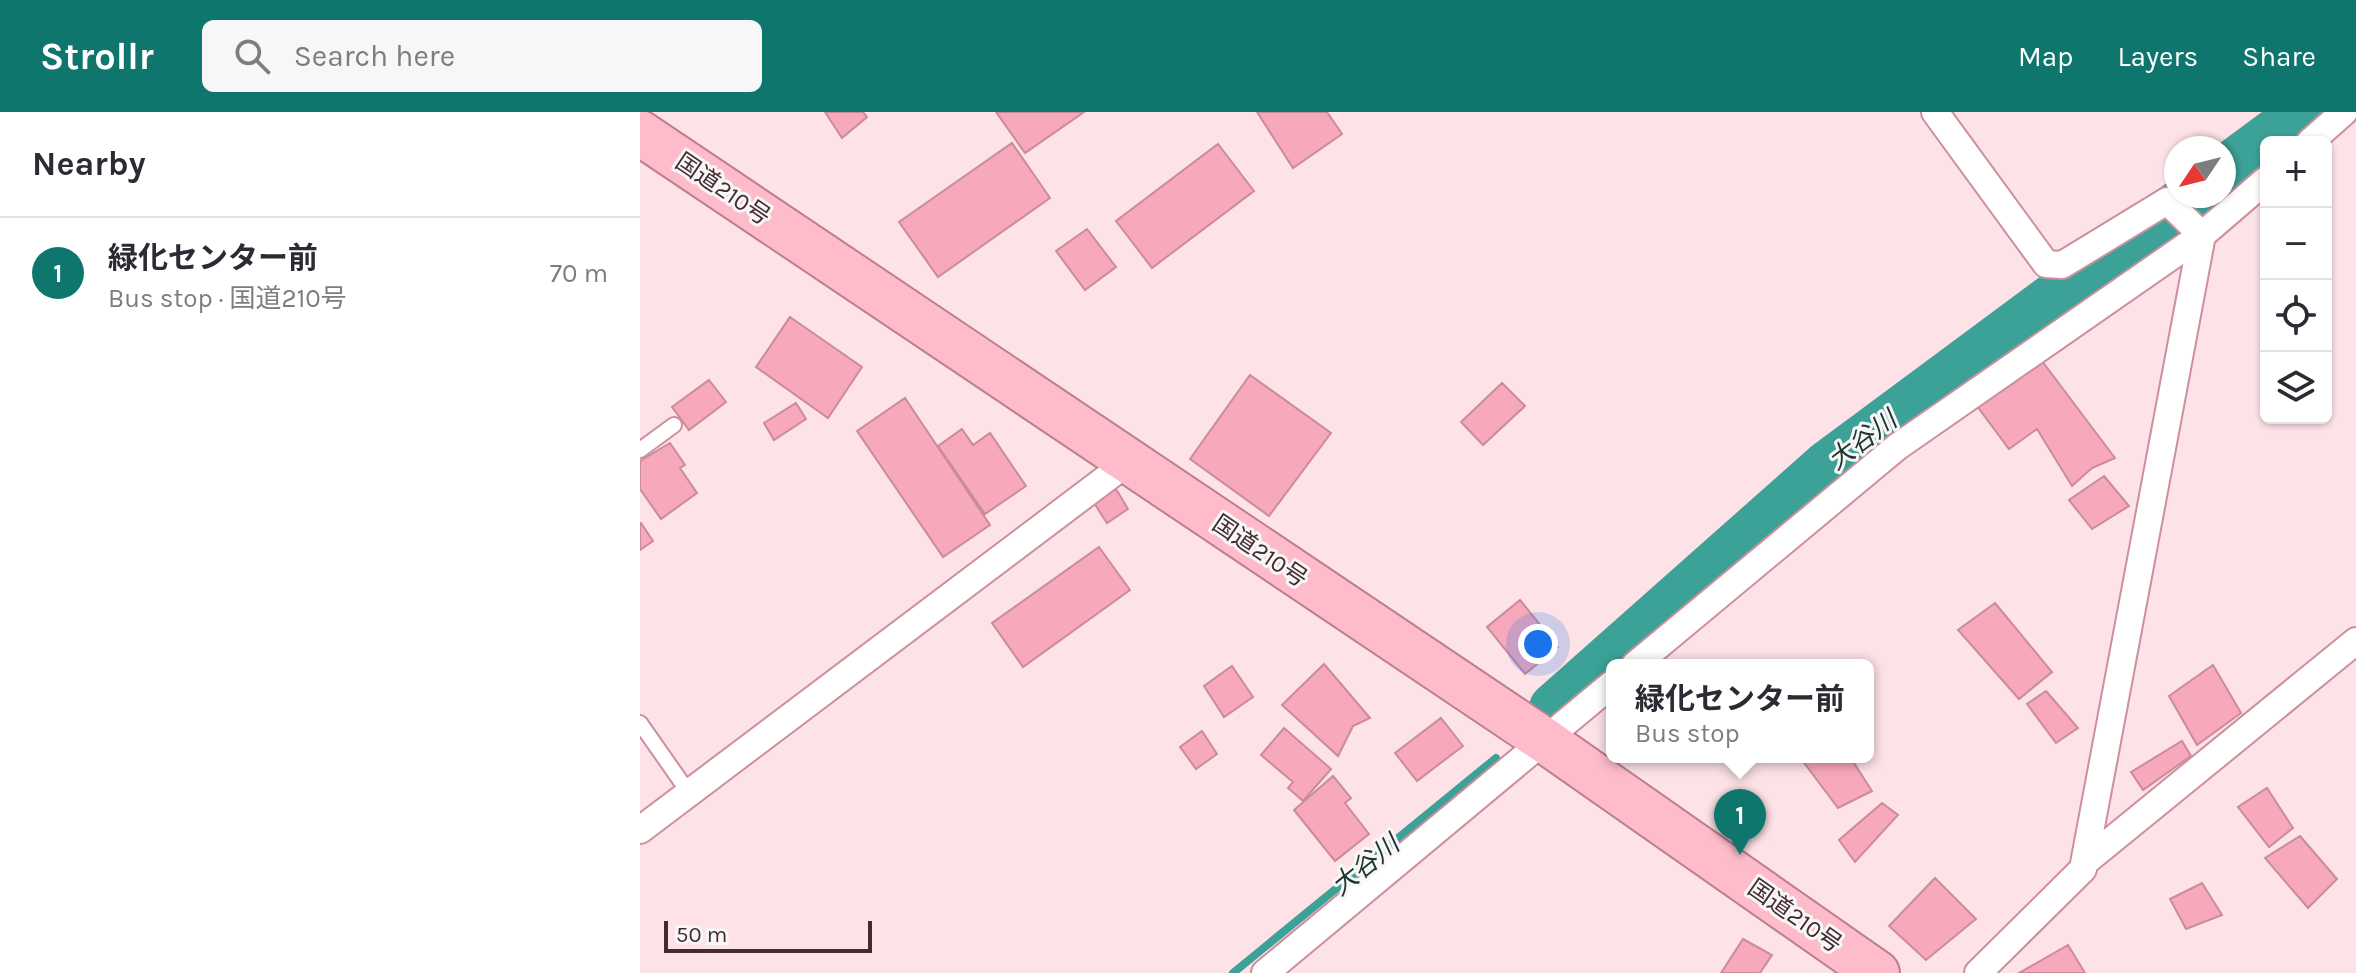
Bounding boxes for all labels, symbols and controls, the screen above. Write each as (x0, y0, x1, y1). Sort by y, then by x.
search box (202, 20, 762, 92)
text: Strollr (40, 34, 154, 79)
icon: search (230, 34, 274, 78)
text: Search here (294, 38, 455, 74)
text: Map (2018, 40, 2073, 73)
text: Layers (2117, 40, 2198, 73)
text: Share (2242, 40, 2316, 73)
north arrow (2164, 136, 2236, 208)
map controls (2260, 136, 2332, 424)
button: + (2260, 136, 2332, 208)
text: Nearby (32, 144, 146, 184)
street label: 国道210号 (670, 147, 776, 231)
button: − (2260, 208, 2332, 280)
text: 緑化センター前 (108, 240, 318, 276)
text: 1 (53, 258, 63, 289)
text: 70 m (550, 258, 608, 289)
button: locate (2260, 280, 2332, 352)
text: Bus stop · 国道210号 (108, 283, 347, 314)
button: layers (2260, 352, 2332, 424)
water label: 大谷川 (1822, 403, 1905, 476)
street label: 国道210号 (1207, 509, 1313, 593)
your location (1518, 624, 1558, 664)
popup (1606, 659, 1874, 763)
text: 緑化センター前 (1635, 681, 1845, 717)
text: Bus stop (1635, 718, 1740, 749)
pin: 1 (1714, 789, 1766, 855)
water label: 大谷川 (1325, 827, 1408, 902)
street label: 国道210号 (1743, 874, 1847, 958)
scale bar (664, 917, 872, 953)
text: 50 m (676, 922, 727, 948)

